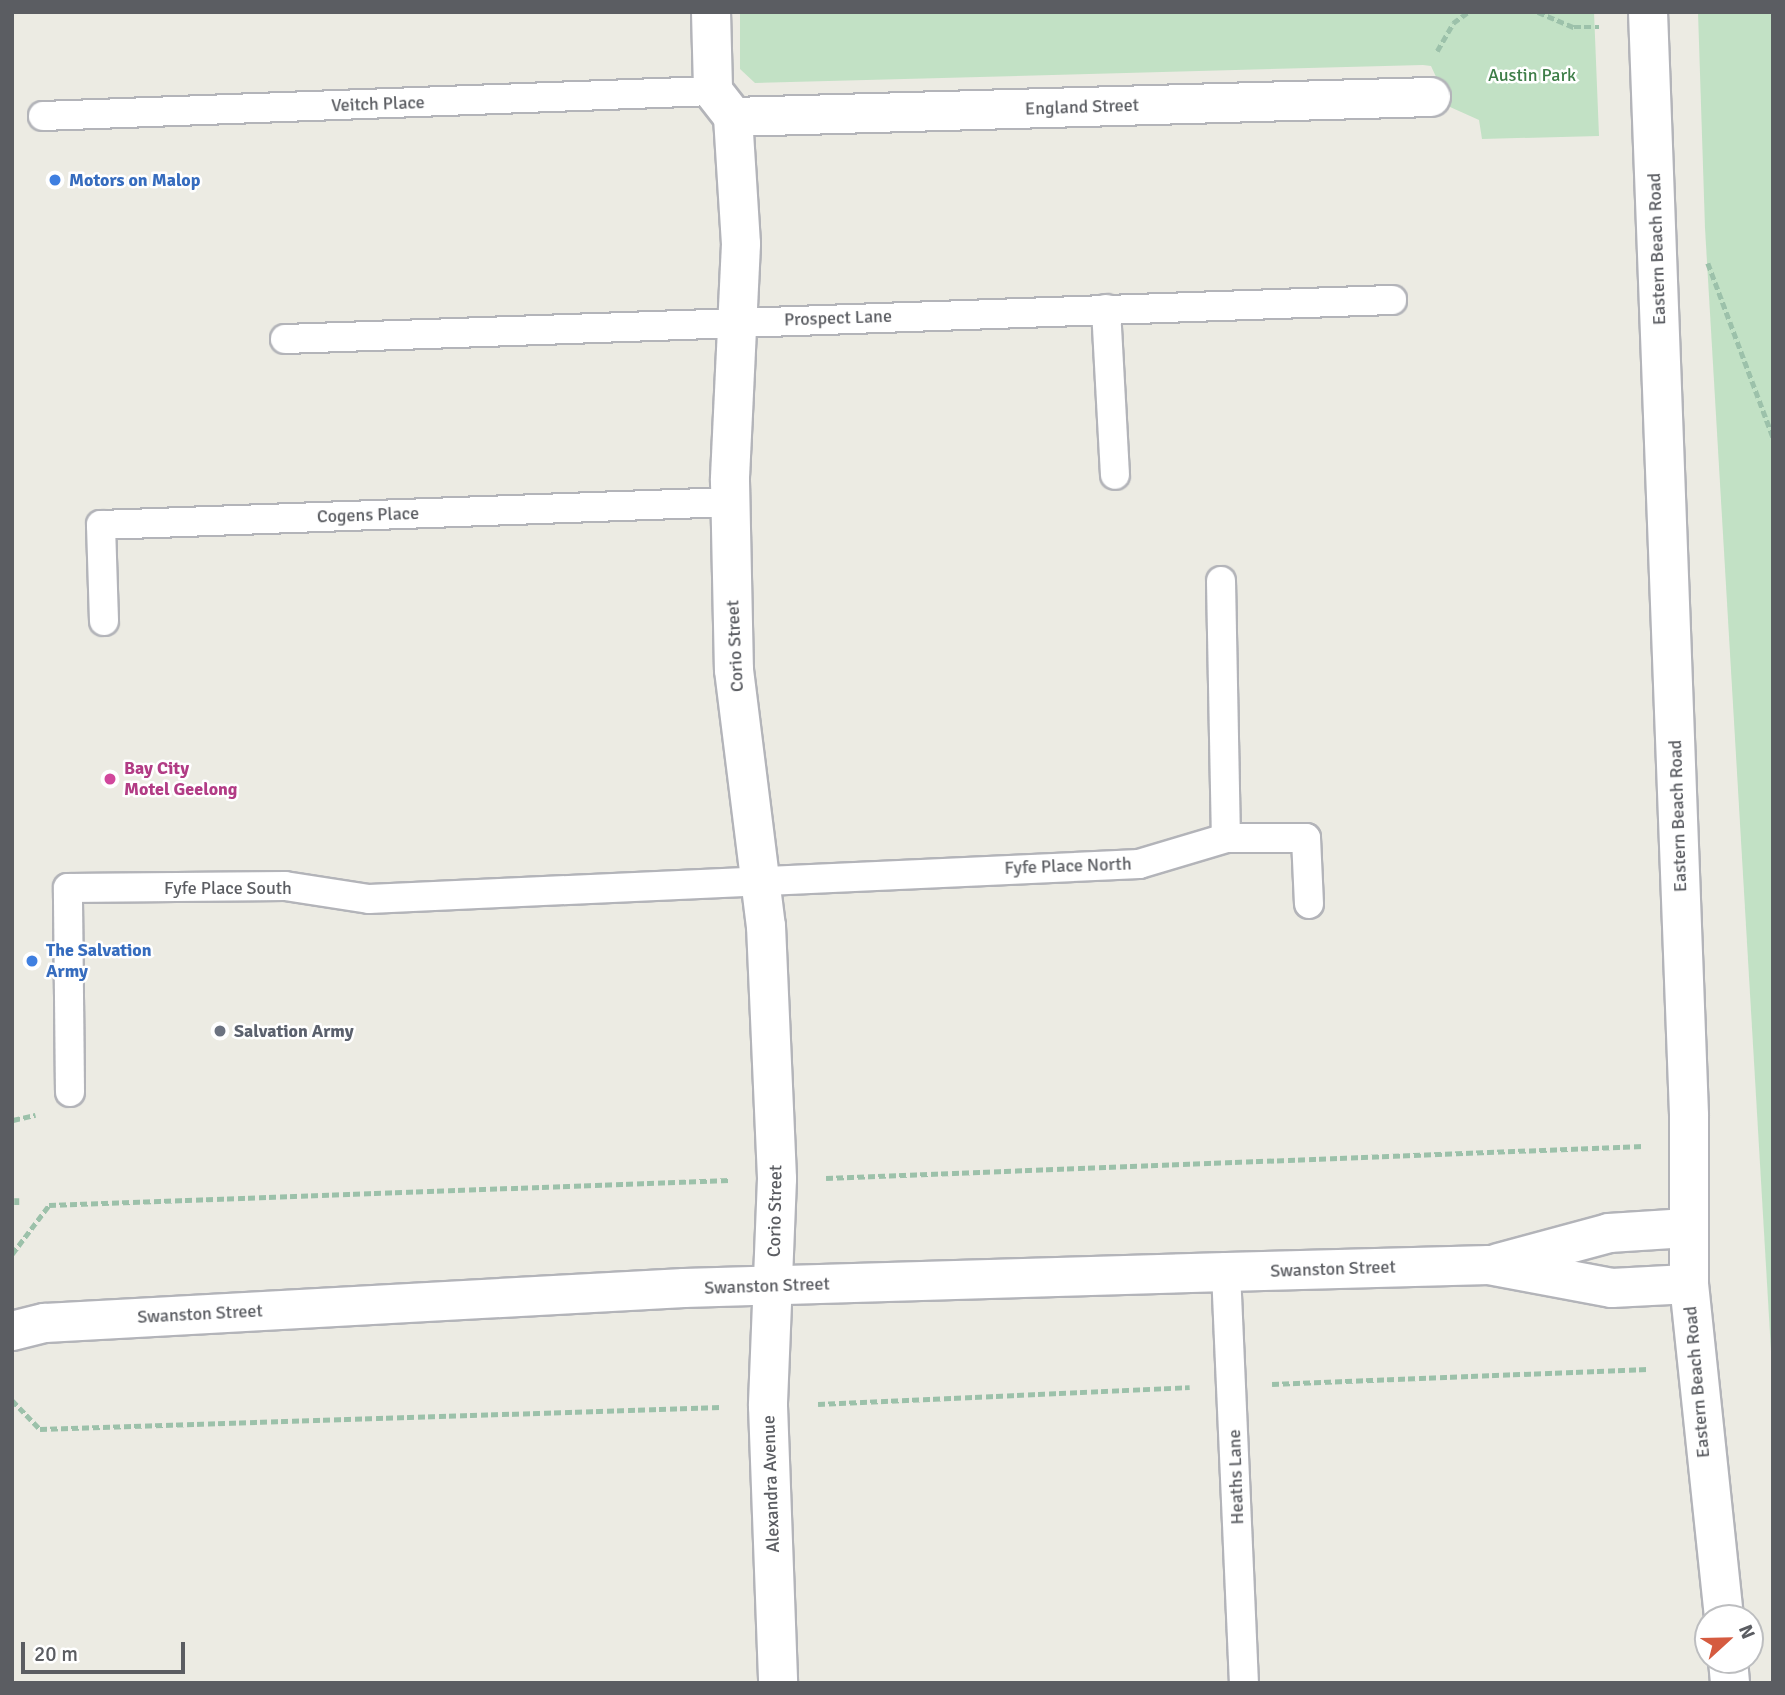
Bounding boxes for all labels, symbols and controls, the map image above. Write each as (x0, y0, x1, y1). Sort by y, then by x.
park label: Austin Park (1488, 64, 1576, 86)
street label: Veitch Place (331, 92, 425, 116)
street label: England Street (1025, 94, 1139, 120)
place label: Motors on Malop (69, 169, 200, 191)
marker: Motors on Malop (47, 172, 63, 188)
street label: Eastern Beach Road (1644, 173, 1670, 325)
street label: Prospect Lane (784, 305, 892, 331)
street label: Cogens Place (317, 502, 419, 528)
street label: Corio Street (722, 599, 748, 693)
street label: Eastern Beach Road (1665, 740, 1691, 892)
place label: Bay City Motel Geelong (124, 758, 238, 800)
marker: Bay City Motel Geelong (102, 771, 118, 787)
street label: Fyfe Place North (1004, 853, 1132, 879)
street label: Fyfe Place South (164, 877, 292, 899)
place label: The Salvation Army (46, 940, 152, 982)
marker: The Salvation Army (24, 953, 40, 969)
place label: Salvation Army (234, 1020, 354, 1042)
marker: Salvation Army (212, 1023, 228, 1039)
street label: Corio Street (763, 1165, 787, 1257)
street label: Swanston Street (1270, 1256, 1396, 1282)
street label: Swanston Street (704, 1273, 830, 1299)
street label: Swanston Street (137, 1300, 263, 1328)
street label: Eastern Beach Road (1680, 1305, 1714, 1459)
street label: Alexandra Avenue (758, 1415, 784, 1553)
street label: Heaths Lane (1224, 1429, 1248, 1525)
north arrow (1694, 1604, 1764, 1674)
text: N (1733, 1621, 1760, 1643)
scale bar (24, 1628, 189, 1672)
text: 20 m (34, 1641, 78, 1667)

